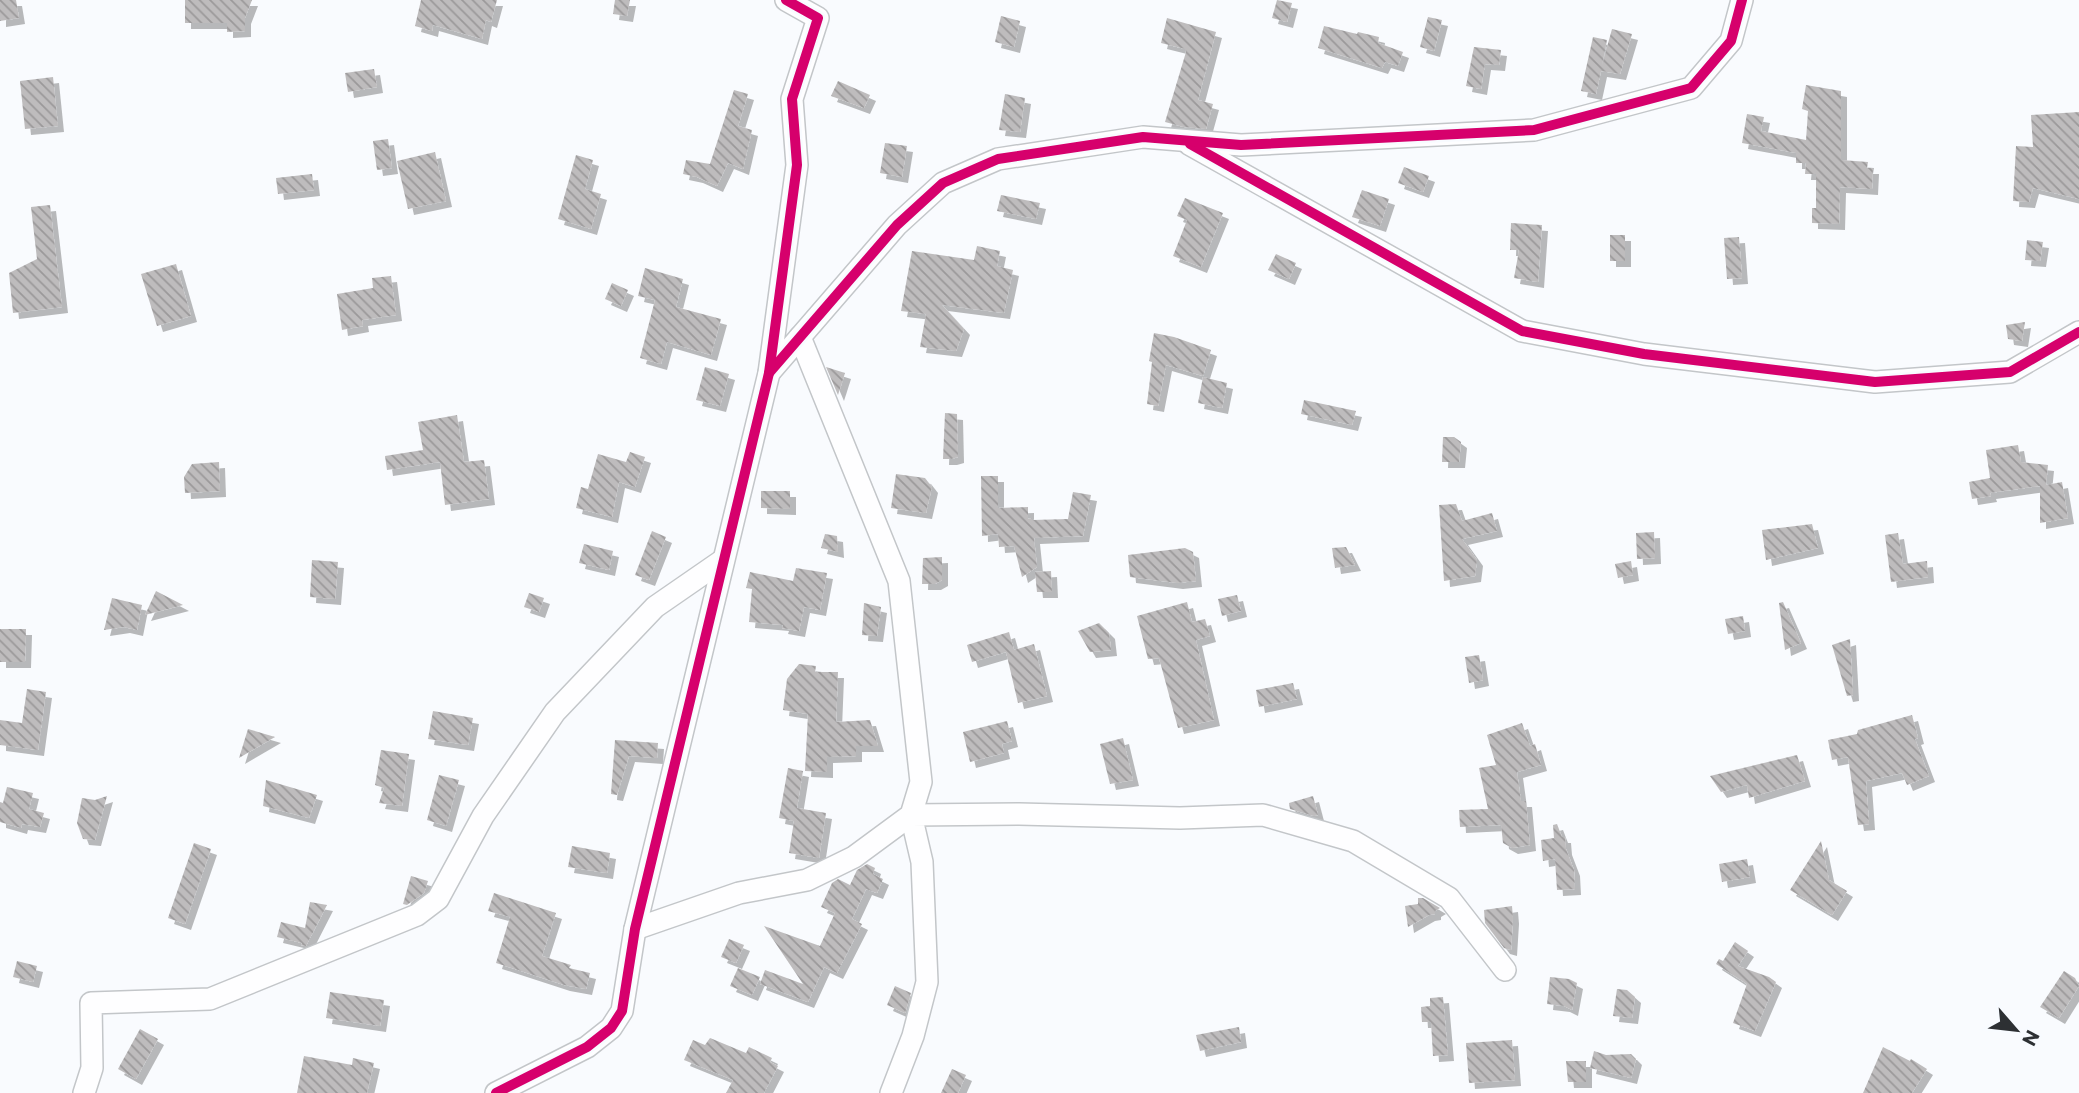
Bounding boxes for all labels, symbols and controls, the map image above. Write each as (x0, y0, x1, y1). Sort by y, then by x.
north arrow (1981, 995, 2051, 1065)
text: N (2018, 1027, 2045, 1050)

